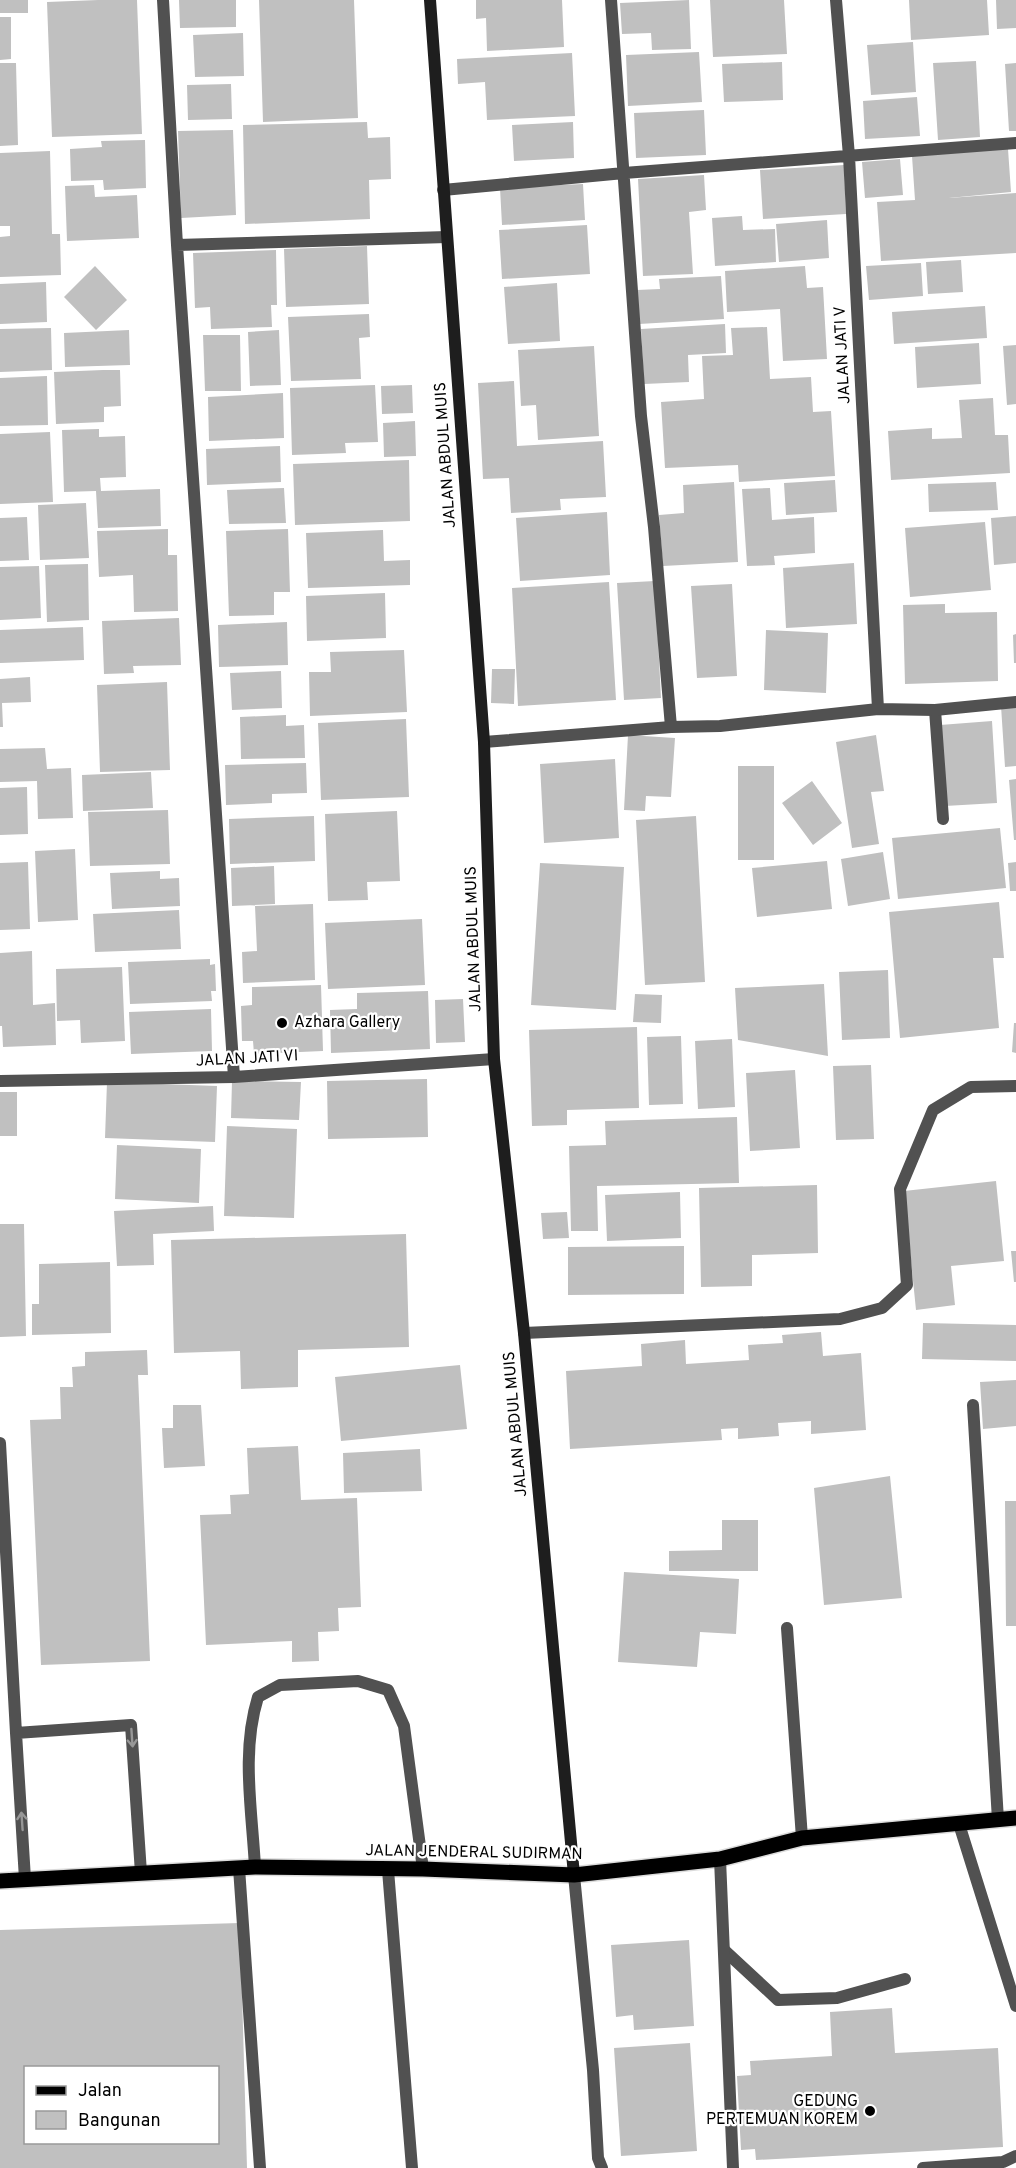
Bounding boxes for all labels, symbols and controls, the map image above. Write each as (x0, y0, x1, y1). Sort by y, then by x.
street label: JALAN JATI V (830, 306, 856, 404)
street label: JALAN ABDUL MUIS (431, 381, 461, 529)
street label: JALAN ABDUL MUIS (461, 866, 487, 1012)
place label: Azhara Gallery (294, 1013, 400, 1033)
marker: Azhara Gallery (275, 1016, 289, 1030)
street label: JALAN JATI VI (195, 1046, 299, 1072)
street label: JALAN ABDUL MUIS (500, 1350, 532, 1498)
one-way arrow (127, 1727, 138, 1747)
one-way arrow (16, 1811, 27, 1831)
street label: JALAN JENDERAL SUDIRMAN (365, 1841, 583, 1865)
legend (24, 2066, 219, 2144)
text: Jalan (78, 2080, 122, 2103)
place label: GEDUNG PERTEMUAN KOREM (706, 2092, 858, 2130)
marker: GEDUNG PERTEMUAN KOREM (863, 2104, 877, 2118)
text: Bangunan (78, 2110, 161, 2133)

